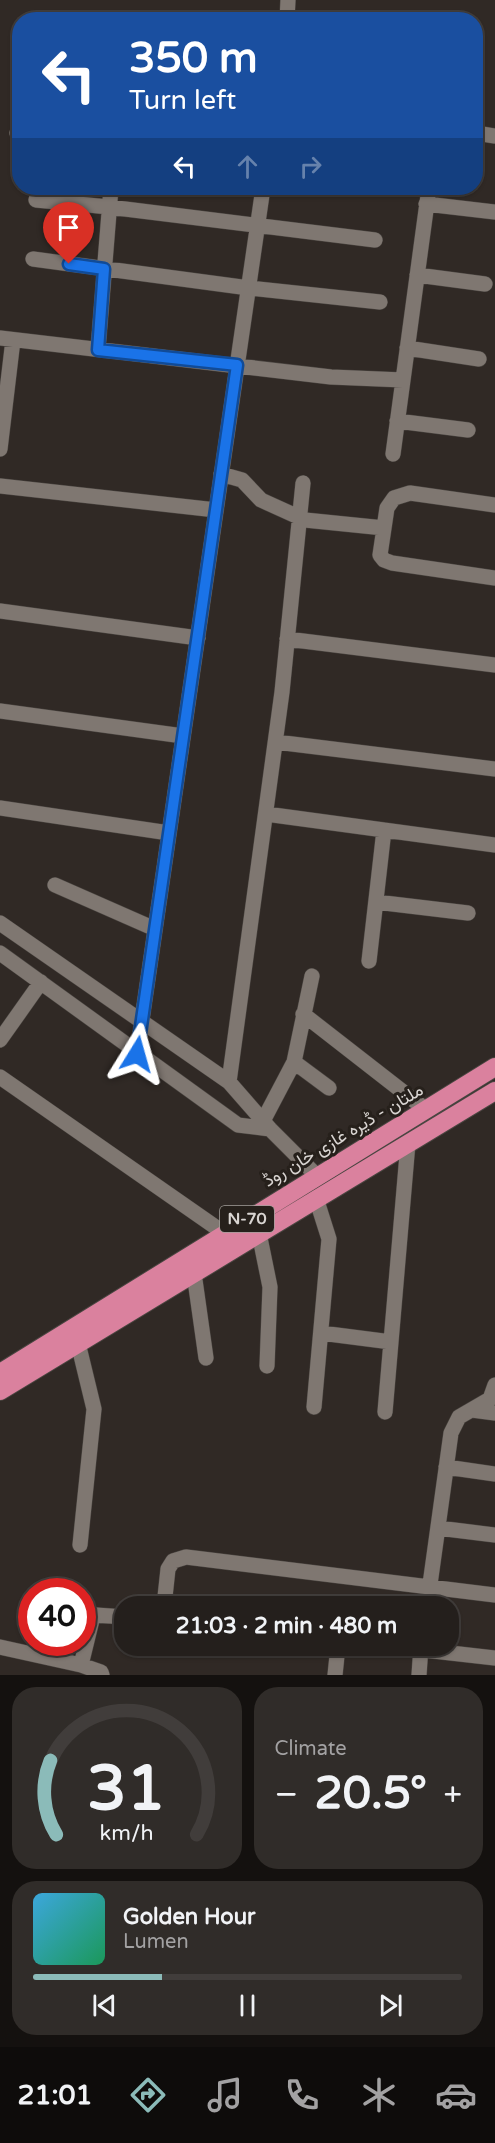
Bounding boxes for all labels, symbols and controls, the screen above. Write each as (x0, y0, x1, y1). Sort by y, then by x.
text: 350 m (129, 33, 258, 84)
icon: left (30, 36, 108, 114)
text: Turn left (129, 84, 236, 117)
icon: left (168, 150, 201, 183)
icon: ahead (231, 150, 264, 183)
icon: right (294, 150, 327, 183)
pin (43, 202, 94, 264)
icon: arrive (52, 211, 85, 244)
position arrow (105, 1022, 169, 1086)
street label: ملتان - ڈیرہ غازی خان روڈ (259, 1078, 427, 1192)
road number: N-70 (220, 1206, 274, 1232)
speed limit sign: 40 (18, 1578, 96, 1656)
text: 21:03 · 2 min · 480 m (176, 1613, 397, 1639)
text: Climate (275, 1737, 347, 1761)
text: 31 (88, 1752, 166, 1827)
text: 20.5° (314, 1767, 427, 1821)
text: − (275, 1775, 298, 1814)
text: + (443, 1775, 462, 1814)
text: km/h (100, 1820, 154, 1846)
text: Golden Hour (123, 1904, 255, 1930)
text: Lumen (123, 1930, 189, 1954)
icon: previous (88, 1989, 121, 2022)
icon: pause (231, 1989, 264, 2022)
icon: next (374, 1989, 407, 2022)
icon: directions (127, 2074, 169, 2116)
icon: music (204, 2074, 246, 2116)
icon: phone (281, 2074, 323, 2116)
icon: climate (358, 2074, 400, 2116)
icon: car (435, 2074, 477, 2116)
text: 21:01 (18, 2079, 92, 2112)

